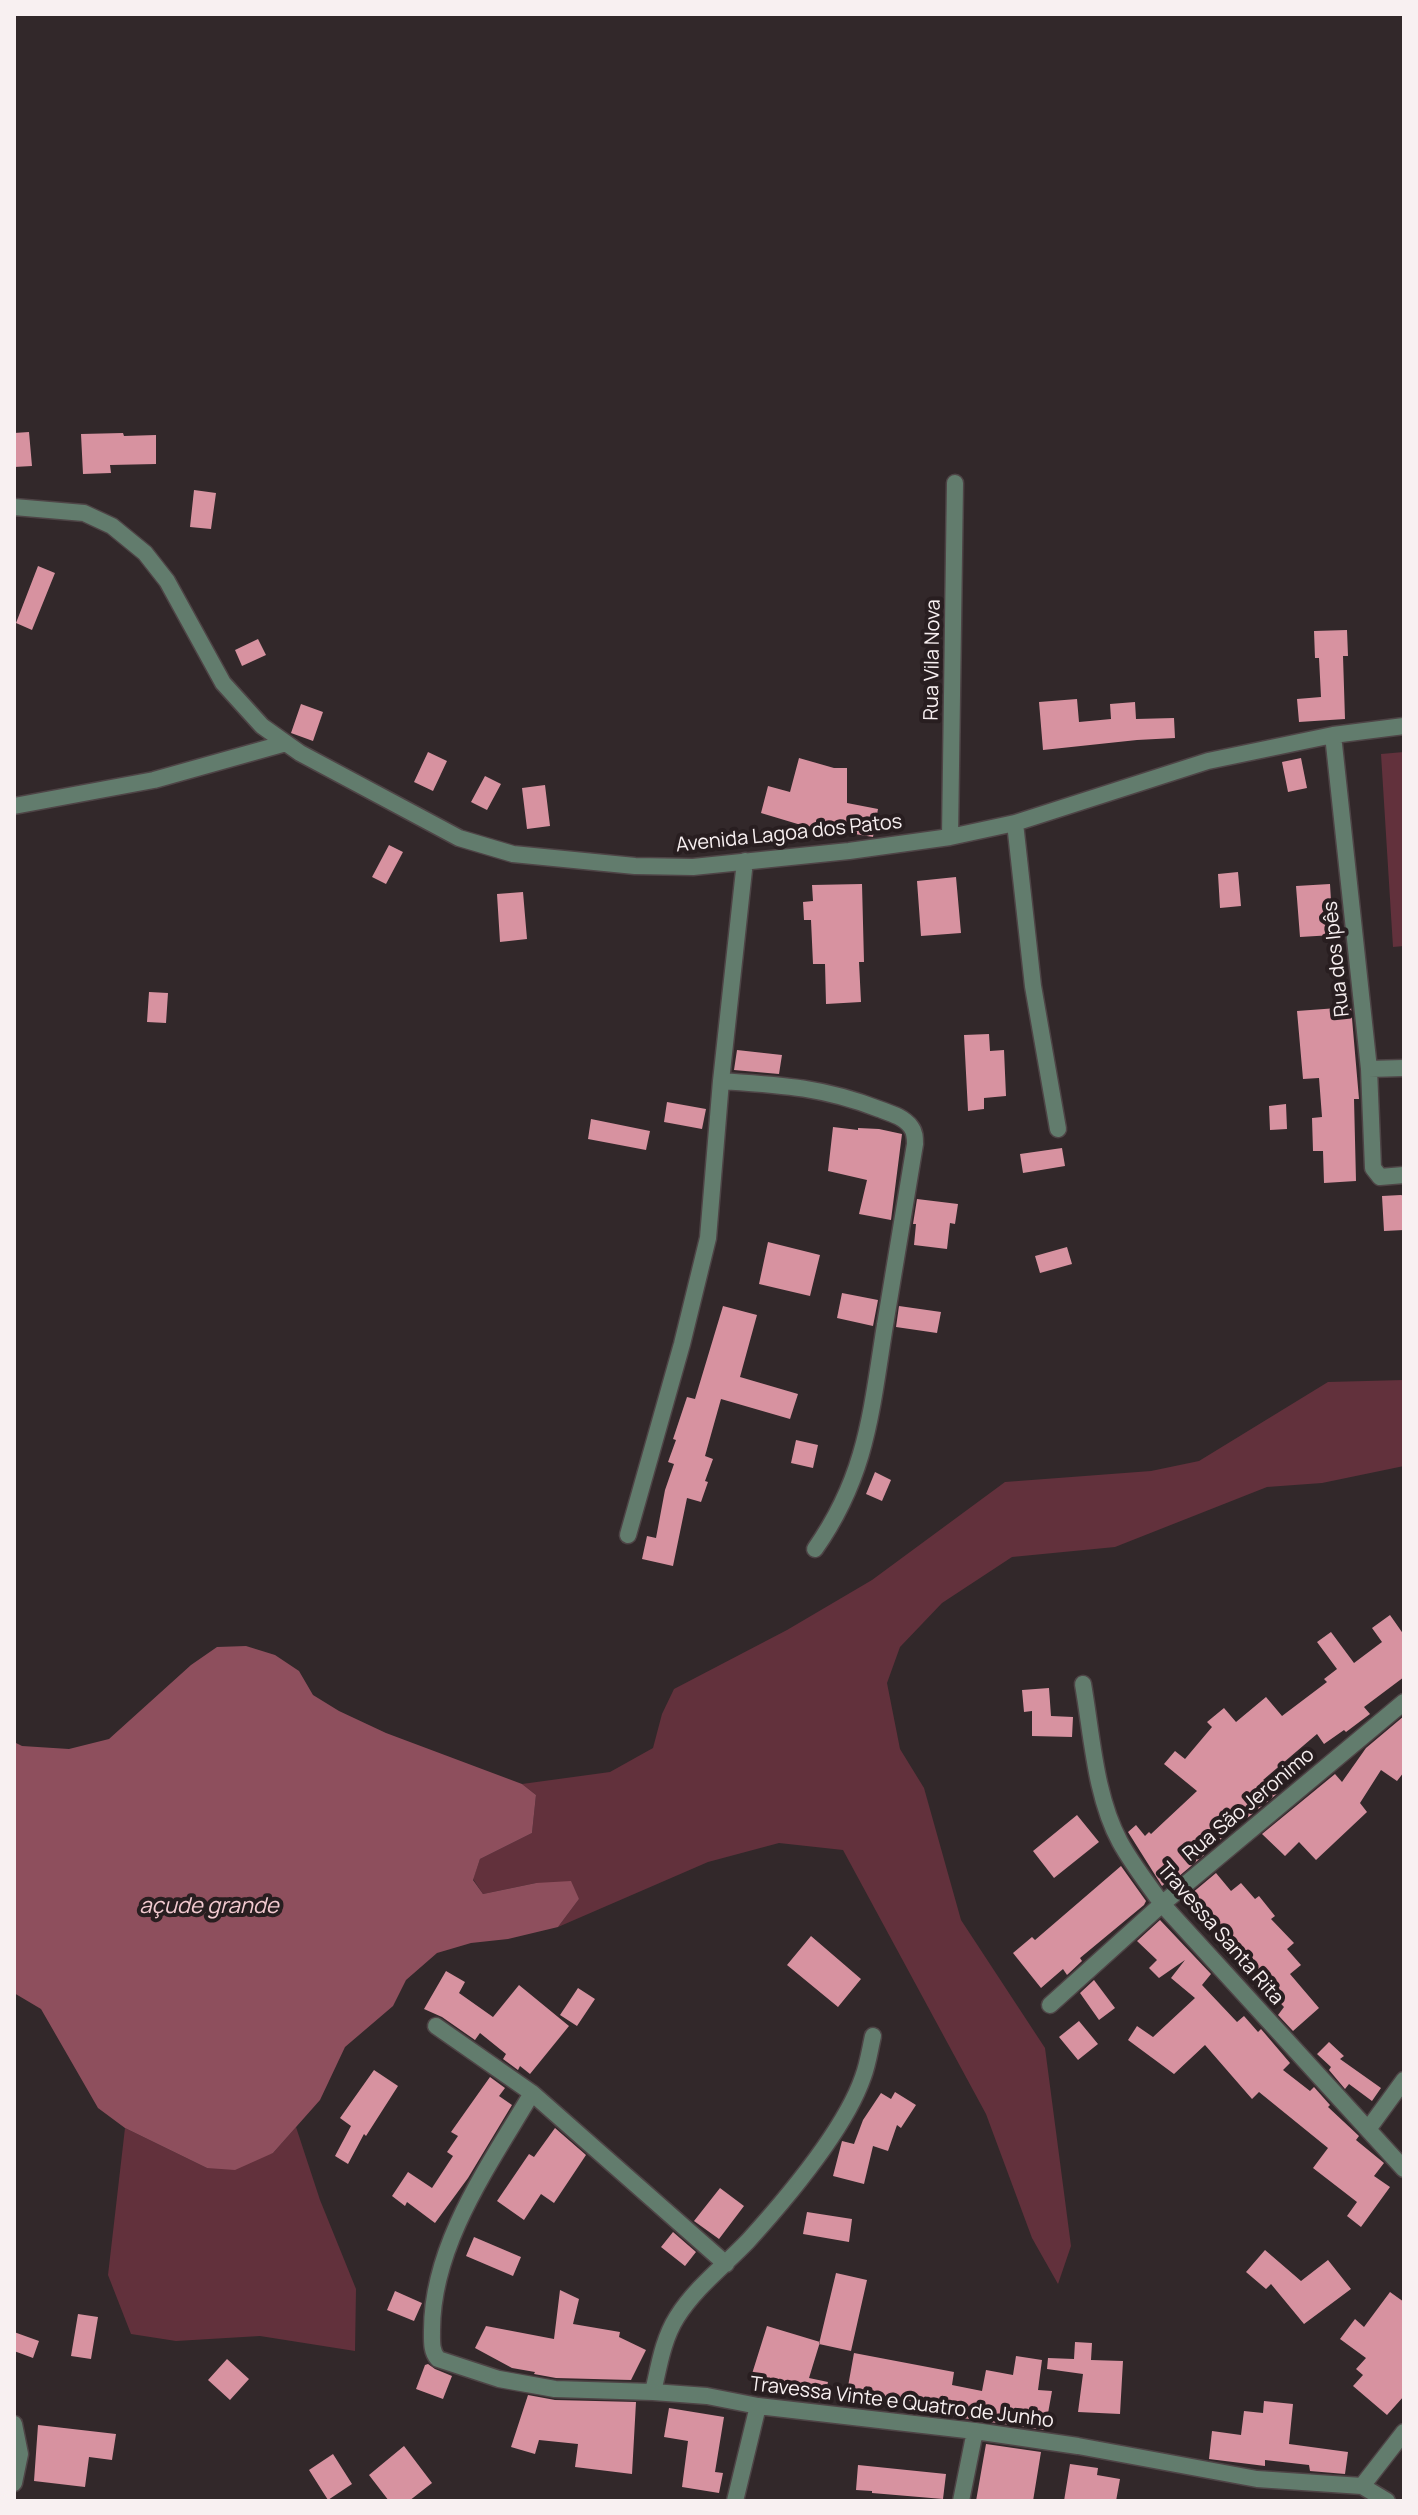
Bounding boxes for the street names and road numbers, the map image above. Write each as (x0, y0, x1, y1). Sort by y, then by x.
street label: Rua Vila Nova (920, 599, 946, 721)
street label: Avenida Lagoa dos Patos (675, 810, 903, 858)
street label: Rua dos Ipês (1319, 900, 1355, 1018)
street label: Rua São Jeronimo (1178, 1743, 1320, 1867)
street label: Travessa Santa Rita (1152, 1858, 1288, 2010)
street label: Travessa Vinte e Quatro de Junho (749, 2372, 1055, 2434)

